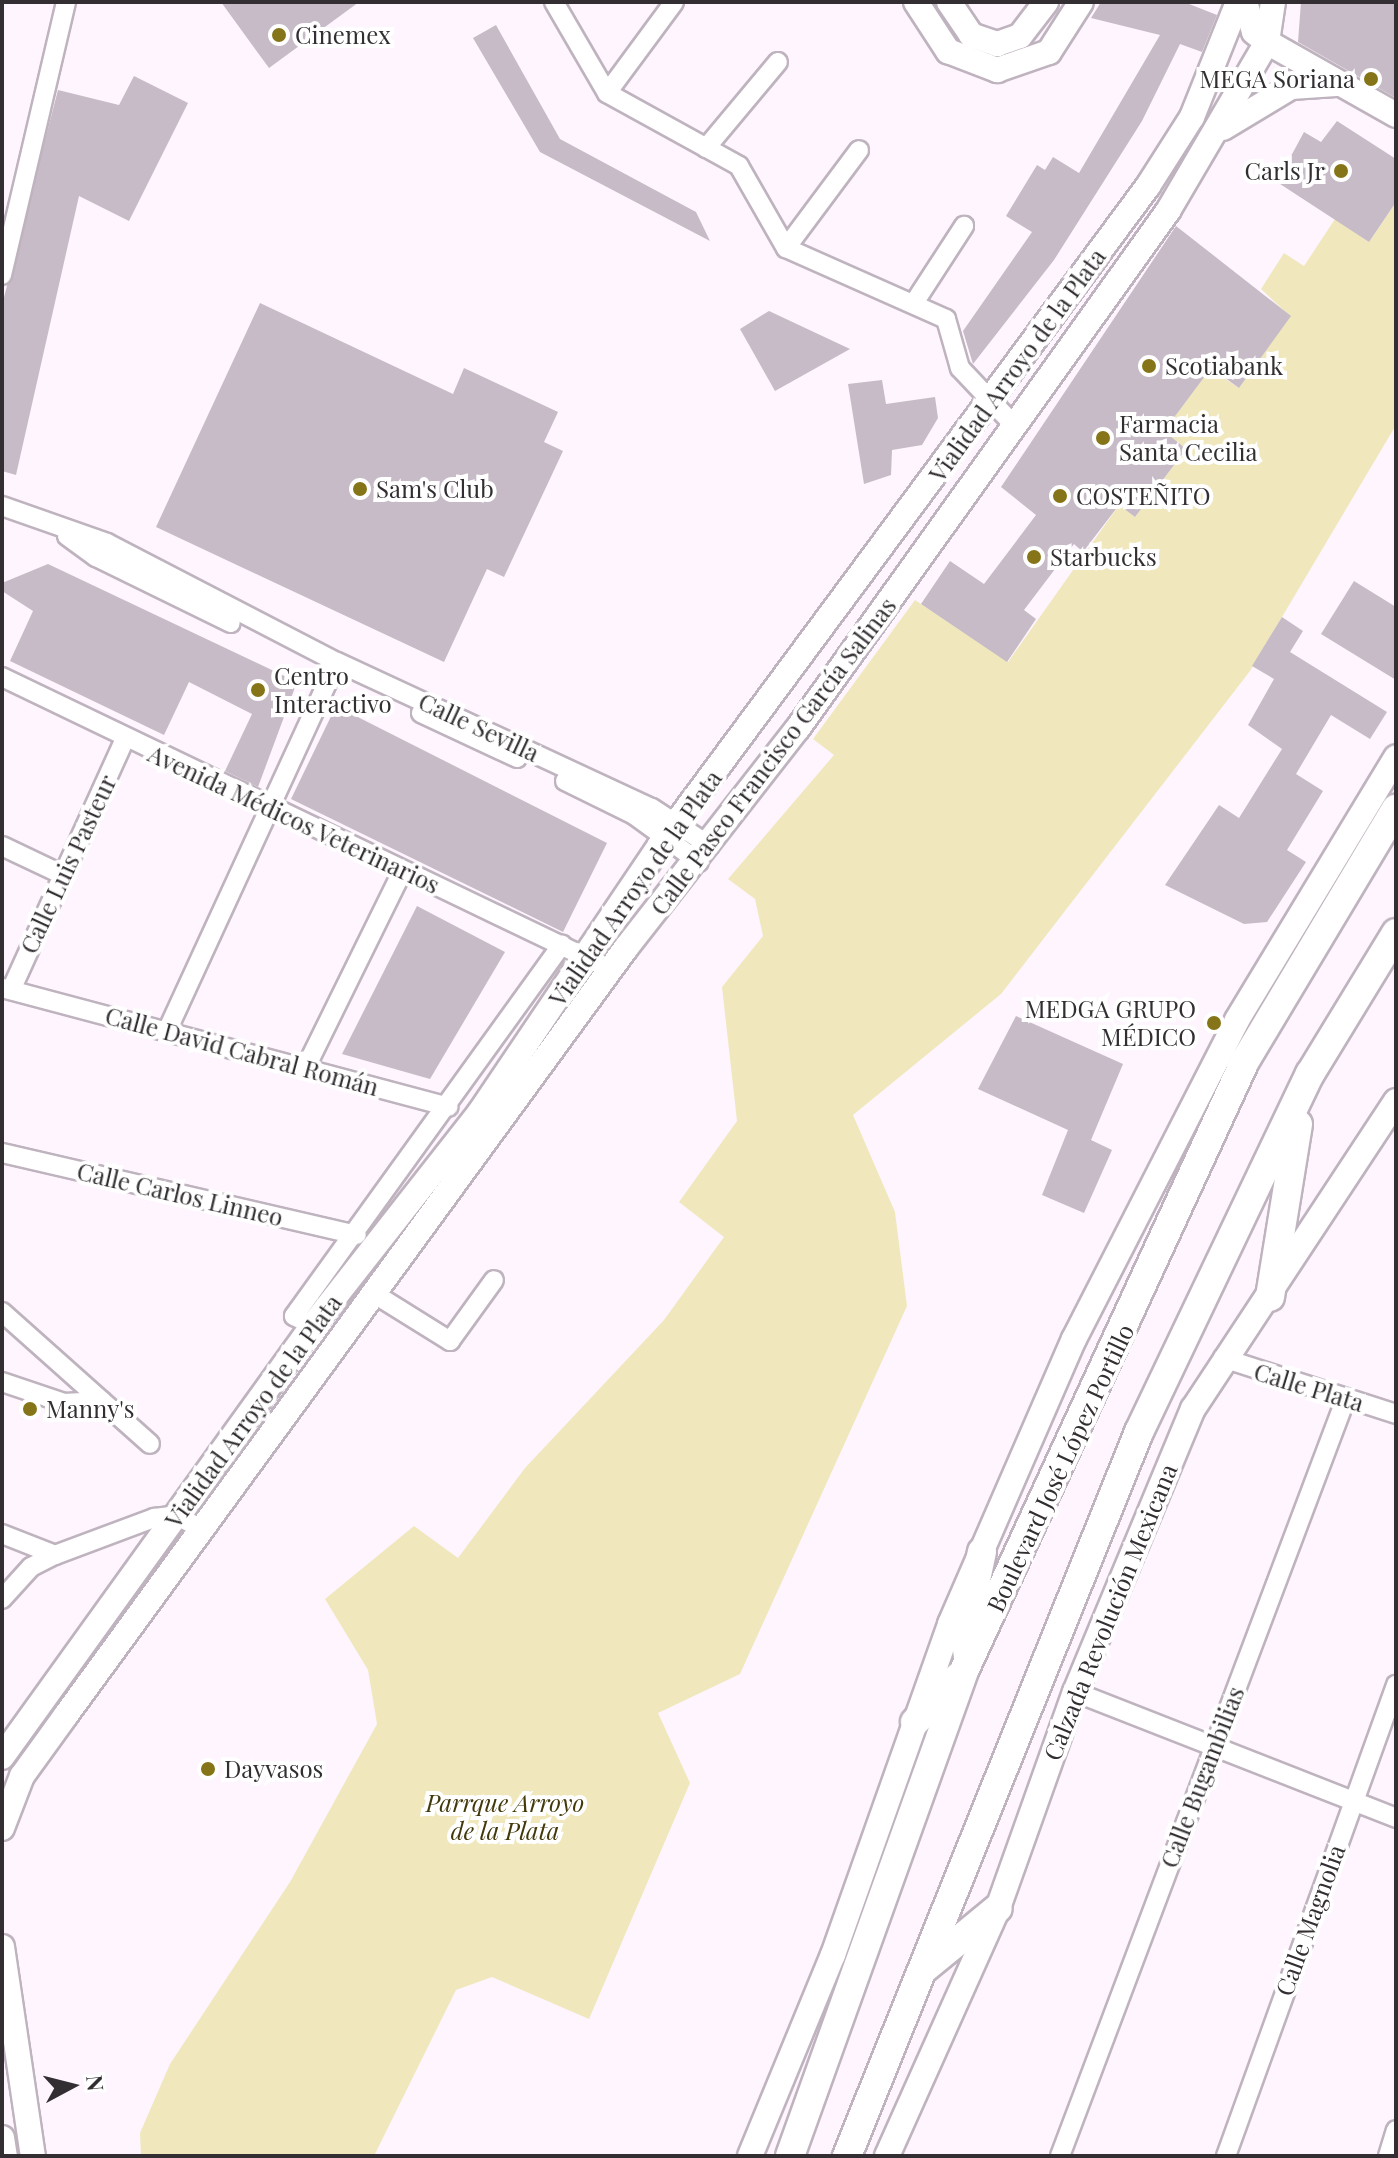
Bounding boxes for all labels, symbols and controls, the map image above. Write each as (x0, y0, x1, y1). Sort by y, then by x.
place label: Cinemex (295, 21, 391, 49)
marker: Cinemex (270, 26, 288, 44)
place label: MEGA Soriana (1199, 65, 1355, 93)
marker: MEGA Soriana (1362, 70, 1380, 88)
place label: Carls Jr (1245, 157, 1325, 185)
marker: Carls Jr (1332, 162, 1350, 180)
street label: Vialidad Arroyo de la Plata (922, 242, 1112, 488)
place label: Scotiabank (1165, 352, 1283, 380)
marker: Scotiabank (1140, 357, 1158, 375)
place label: Farmacia Santa Cecilia (1119, 410, 1258, 466)
marker: Farmacia Santa Cecilia (1094, 429, 1112, 447)
place label: Sam's Club (376, 475, 494, 503)
marker: Sam's Club (351, 480, 369, 498)
place label: COSTEÑITO (1076, 482, 1211, 510)
marker: COSTEÑITO (1051, 487, 1069, 505)
place label: Starbucks (1050, 543, 1157, 571)
marker: Starbucks (1025, 548, 1043, 566)
street label: Calle Paseo Francisco García Salinas (644, 592, 902, 920)
place label: Centro Interactivo (274, 662, 392, 718)
marker: Centro Interactivo (249, 681, 267, 699)
street label: Calle Sevilla (414, 687, 544, 767)
street label: Avenida Médicos Veterinarios (143, 739, 445, 899)
street label: Vialidad Arroyo de la Plata (542, 764, 728, 1012)
street label: Calle Luis Pasteur (14, 770, 122, 958)
place label: MEDGA GRUPO MÉDICO (1025, 995, 1196, 1051)
street label: Calle David Cabral Román (102, 1001, 382, 1101)
marker: MEDGA GRUPO MÉDICO (1203, 1012, 1225, 1034)
street label: Calle Carlos Linneo (74, 1156, 286, 1232)
street label: Vialidad Arroyo de la Plata (158, 1288, 348, 1534)
street label: Boulevard José López Portillo (981, 1319, 1139, 1617)
street label: Calle Plata (1251, 1357, 1367, 1417)
place label: Manny's (46, 1395, 135, 1423)
marker: Manny's (21, 1400, 39, 1418)
street label: Calzada Revolución Mexicana (1037, 1460, 1183, 1764)
street label: Calle Bugambilias (1154, 1682, 1250, 1872)
place label: Dayvasos (224, 1755, 323, 1783)
marker: Dayvasos (199, 1760, 217, 1778)
park label: Parrque Arroyo de la Plata (426, 1789, 584, 1845)
street label: Calle Magnolia (1269, 1841, 1351, 1999)
north arrow (32, 2046, 112, 2126)
text: N (80, 2073, 112, 2093)

